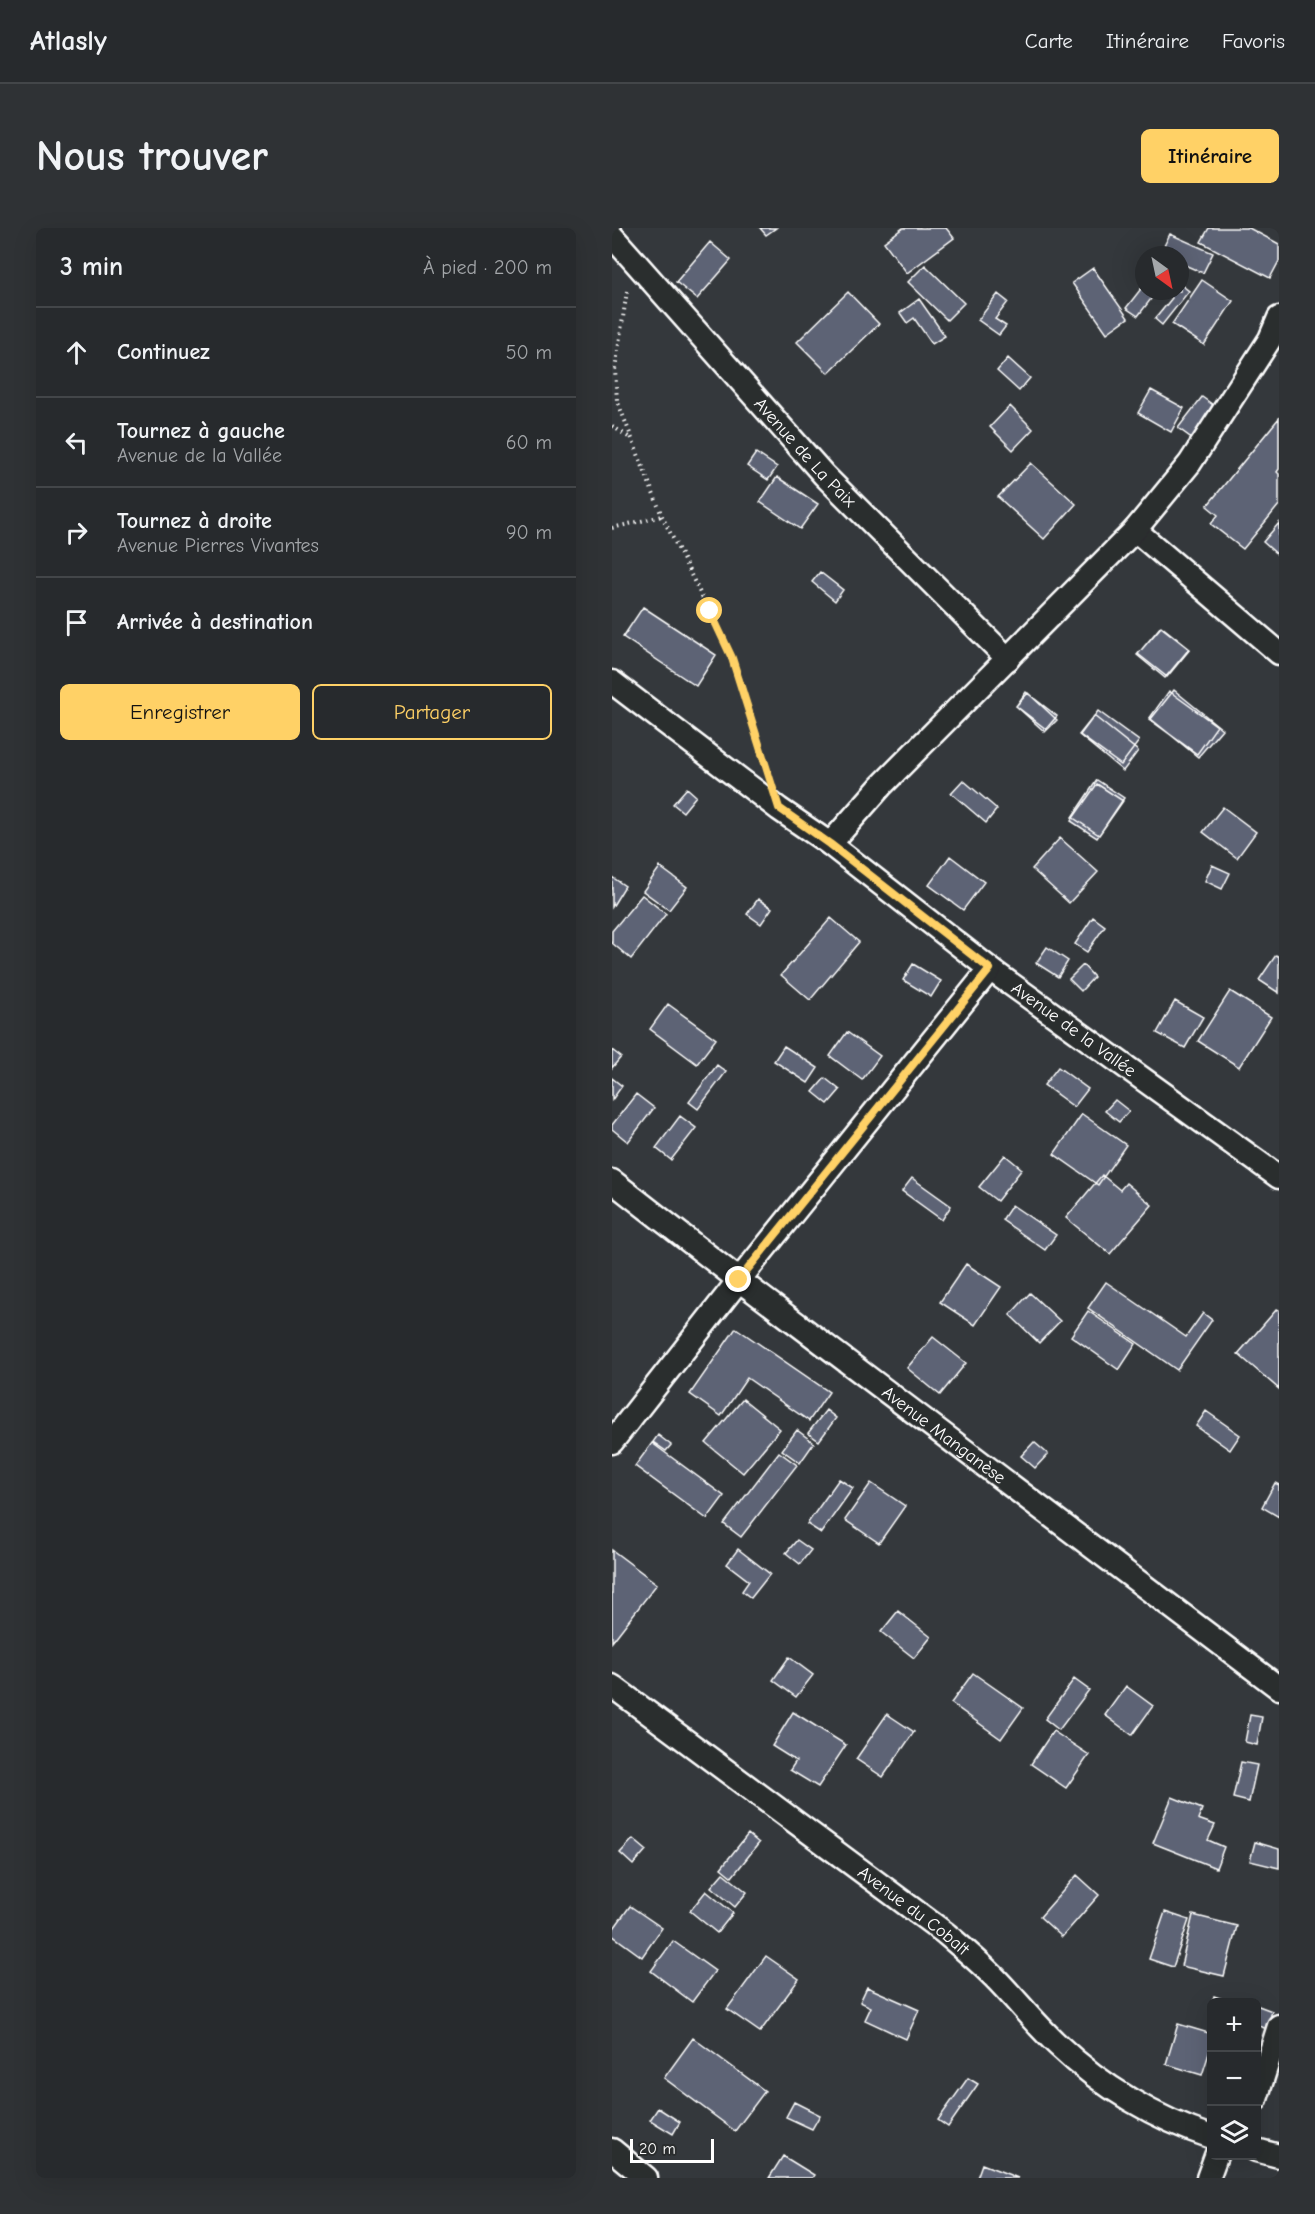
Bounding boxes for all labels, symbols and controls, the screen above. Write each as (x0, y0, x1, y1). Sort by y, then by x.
text: Atlasly (30, 25, 107, 57)
text: Carte (1025, 29, 1073, 53)
text: Itinéraire (1106, 29, 1189, 53)
text: Favoris (1222, 29, 1285, 53)
button: Itinéraire (1141, 129, 1279, 183)
text: Nous trouver (36, 132, 268, 181)
north arrow (1135, 246, 1189, 300)
text: 3 min (60, 252, 123, 282)
text: À pied · 200 m (423, 256, 552, 279)
icon: ahead (60, 336, 93, 369)
text: Continuez (117, 339, 210, 365)
text: 50 m (506, 341, 552, 364)
street label: Avenue de La Paix (750, 393, 861, 512)
text: Tournez à gauche (117, 418, 285, 444)
icon: left (60, 426, 93, 459)
text: 60 m (506, 431, 552, 454)
text: Avenue de la Vallée (117, 444, 282, 467)
text: Tournez à droite (117, 508, 272, 534)
icon: right (60, 516, 93, 549)
text: 90 m (506, 521, 552, 544)
text: Avenue Pierres Vivantes (117, 534, 319, 557)
route start (696, 597, 722, 623)
icon: arrive (60, 606, 93, 639)
text: Arrivée à destination (117, 609, 313, 635)
button: Enregistrer (60, 684, 300, 740)
button: Partager (312, 684, 552, 740)
street label: Avenue de la Vallée (1007, 977, 1140, 1081)
route end (725, 1266, 751, 1292)
street label: Avenue Manganèse (878, 1381, 1010, 1488)
street label: Avenue du Cobalt (854, 1862, 974, 1960)
map controls (1207, 1998, 1261, 2160)
button: + (1207, 1998, 1261, 2052)
button: − (1207, 2052, 1261, 2106)
button: layers (1207, 2106, 1261, 2160)
scale bar (630, 2136, 714, 2164)
text: 20 m (639, 2140, 676, 2158)

